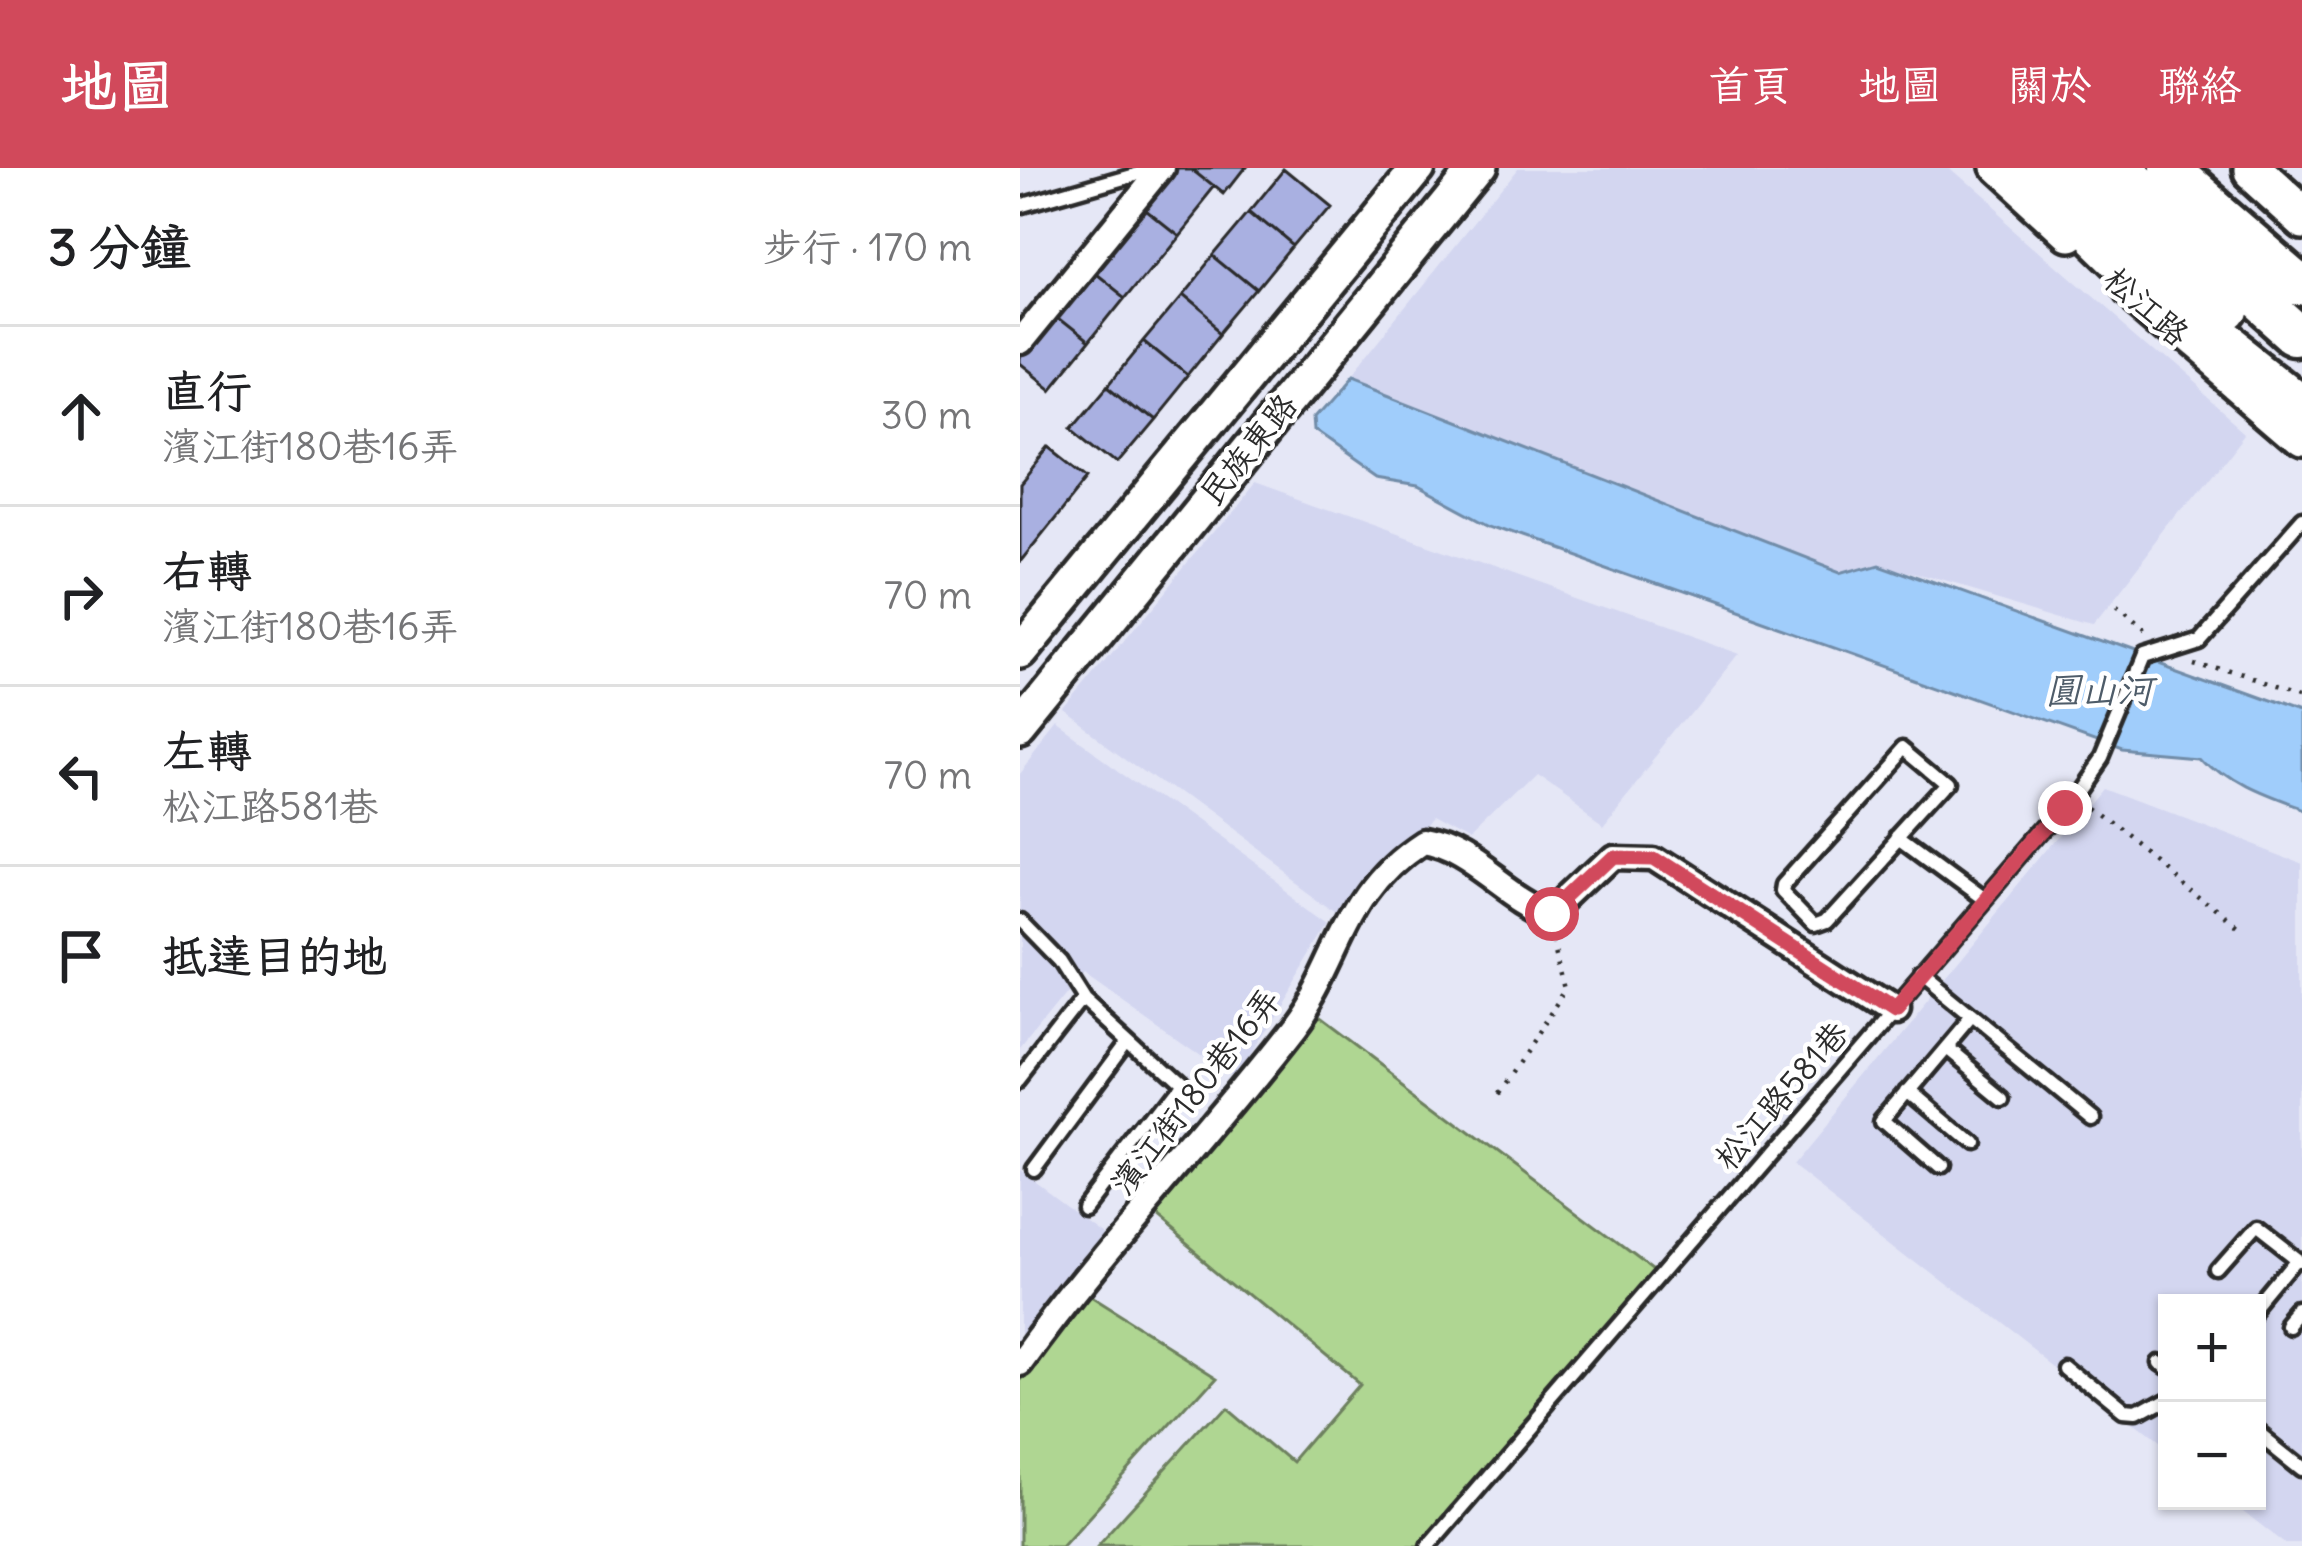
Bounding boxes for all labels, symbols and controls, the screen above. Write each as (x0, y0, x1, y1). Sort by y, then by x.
text: 地圖 (60, 50, 174, 121)
text: 首頁 (1708, 59, 1792, 111)
text: 地圖 (1858, 59, 1942, 111)
text: 關於 (2008, 59, 2092, 111)
text: 聯絡 (2158, 59, 2242, 111)
text: 3 分鐘 (48, 215, 191, 279)
text: 步行 · 170 m (763, 223, 972, 272)
street label: 松江路 (2096, 258, 2198, 354)
text: 直行 (162, 363, 252, 419)
icon: ahead (48, 383, 114, 449)
street label: 民族東路 (1190, 384, 1306, 514)
text: 30 m (881, 391, 972, 440)
text: 濱江街180巷16弄 (162, 422, 459, 471)
text: 右轉 (162, 543, 252, 599)
icon: right (48, 563, 114, 629)
text: 70 m (884, 571, 972, 620)
text: 濱江街180巷16弄 (162, 602, 459, 651)
water label: 圓山河 (2045, 668, 2158, 713)
text: 左轉 (162, 723, 252, 779)
icon: left (48, 743, 114, 809)
text: 70 m (884, 751, 972, 800)
route end (2038, 781, 2092, 835)
text: 松江路581巷 (162, 782, 378, 831)
route start (1525, 887, 1579, 941)
icon: arrive (48, 923, 114, 989)
text: 抵達目的地 (162, 928, 387, 984)
street label: 濱江街180巷16弄 (1101, 979, 1289, 1203)
street label: 松江路581巷 (1705, 1012, 1857, 1178)
map controls (2158, 1294, 2266, 1510)
button: + (2158, 1294, 2266, 1402)
button: − (2158, 1402, 2266, 1510)

